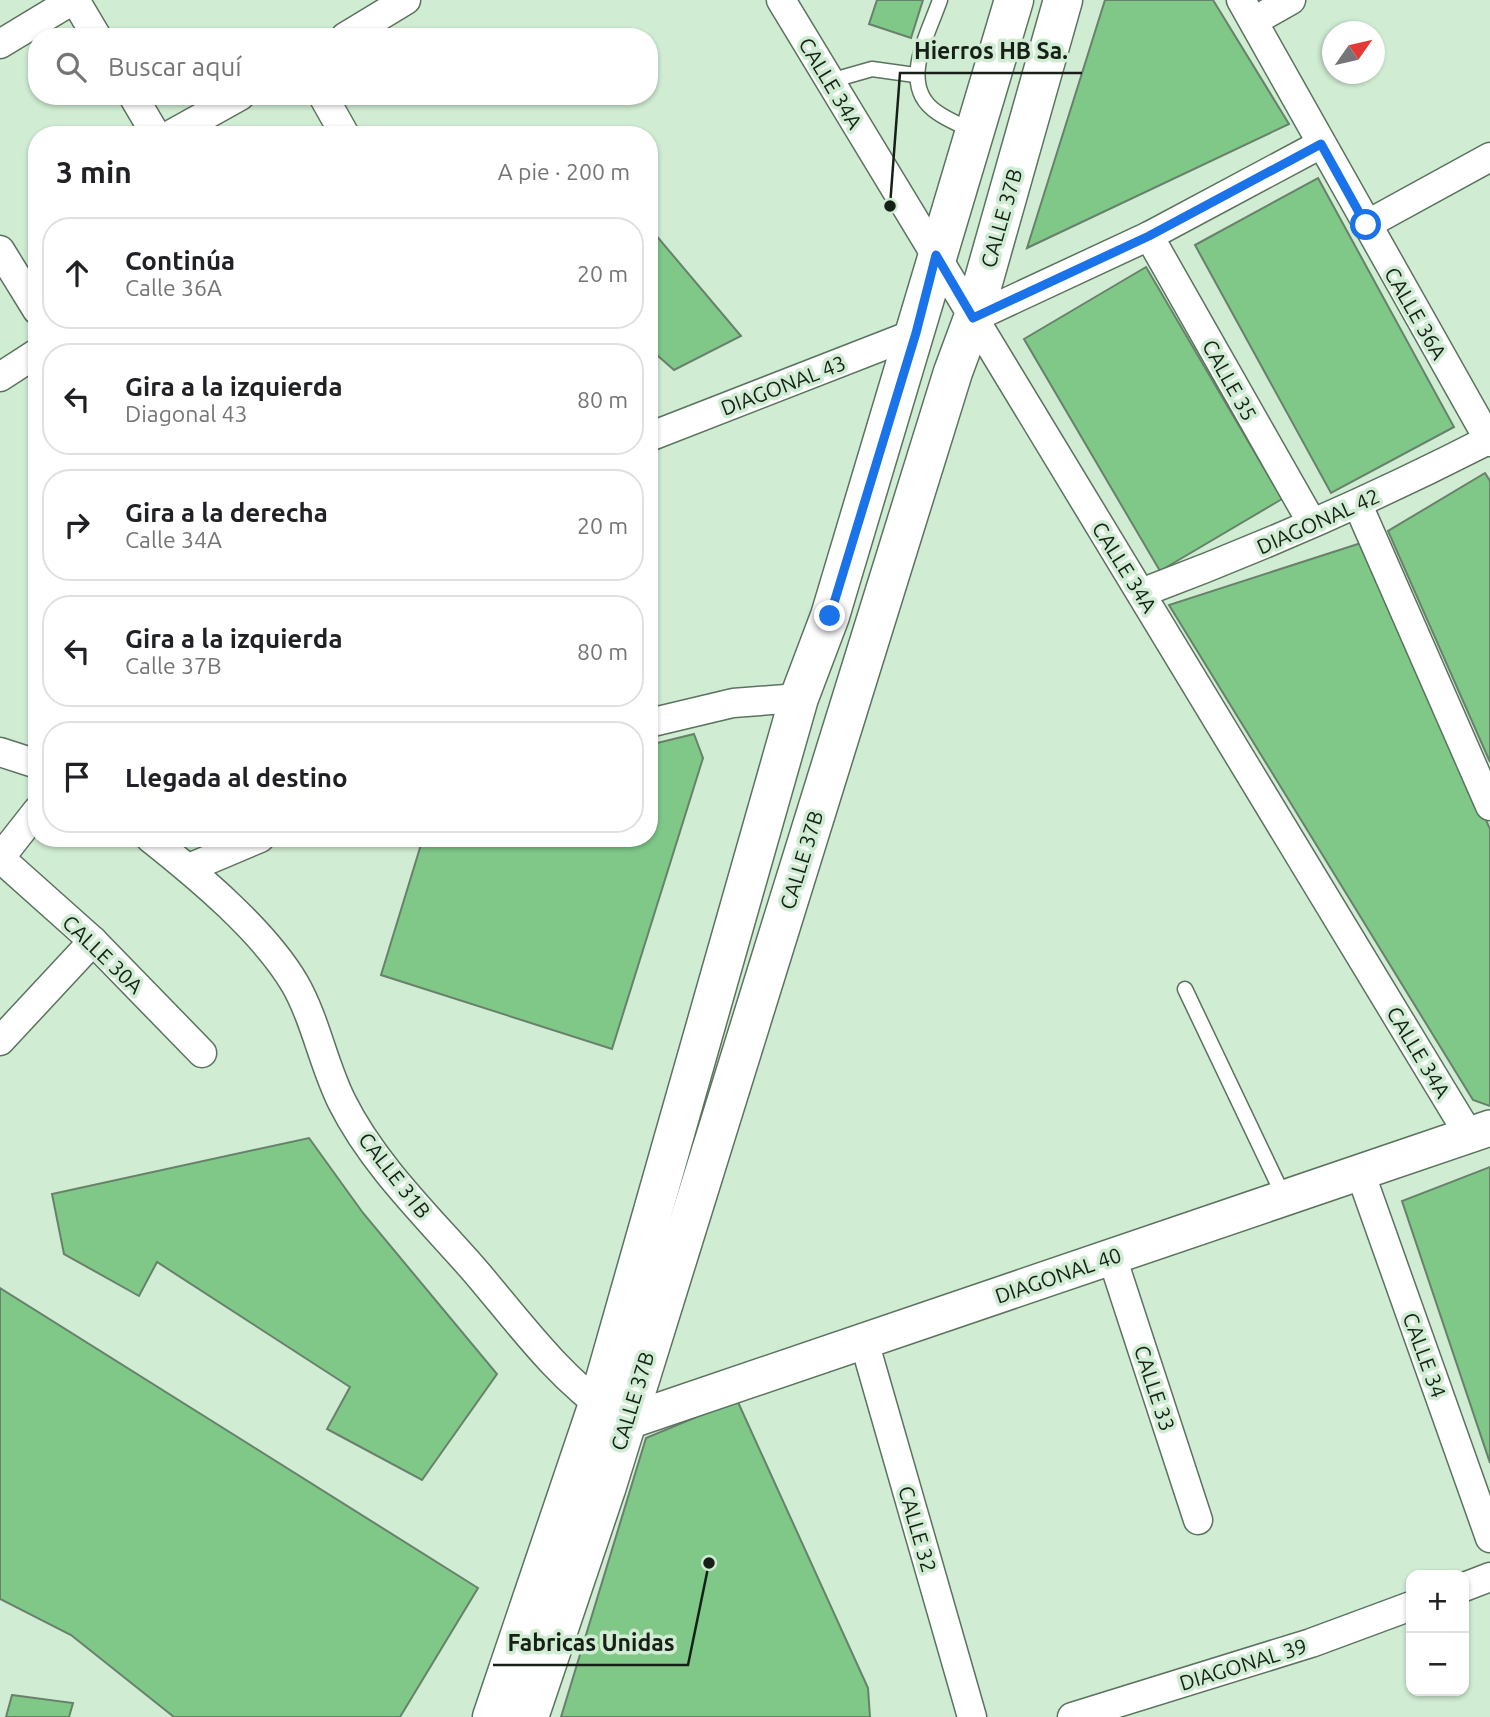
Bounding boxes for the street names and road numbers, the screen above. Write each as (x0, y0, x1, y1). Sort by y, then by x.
street label: CALLE 34A (794, 33, 868, 133)
street label: CALLE 37B (975, 166, 1027, 270)
street label: CALLE 36A (1380, 263, 1452, 364)
street label: CALLE 35 (1198, 335, 1262, 425)
street label: DIAGONAL 43 (717, 350, 849, 420)
street label: DIAGONAL 42 (1253, 483, 1383, 559)
street label: CALLE 34A (1088, 517, 1162, 617)
street label: CALLE 37B (775, 808, 827, 912)
street label: CALLE 30A (58, 910, 148, 998)
street label: CALLE 34A (1382, 1002, 1456, 1102)
street label: CALLE 31B (354, 1127, 436, 1223)
street label: DIAGONAL 40 (992, 1242, 1124, 1308)
street label: CALLE 34 (1399, 1309, 1451, 1401)
street label: CALLE 33 (1130, 1342, 1180, 1434)
street label: CALLE 37B (606, 1349, 658, 1453)
street label: CALLE 32 (894, 1483, 942, 1575)
street label: DIAGONAL 39 (1177, 1633, 1309, 1695)

